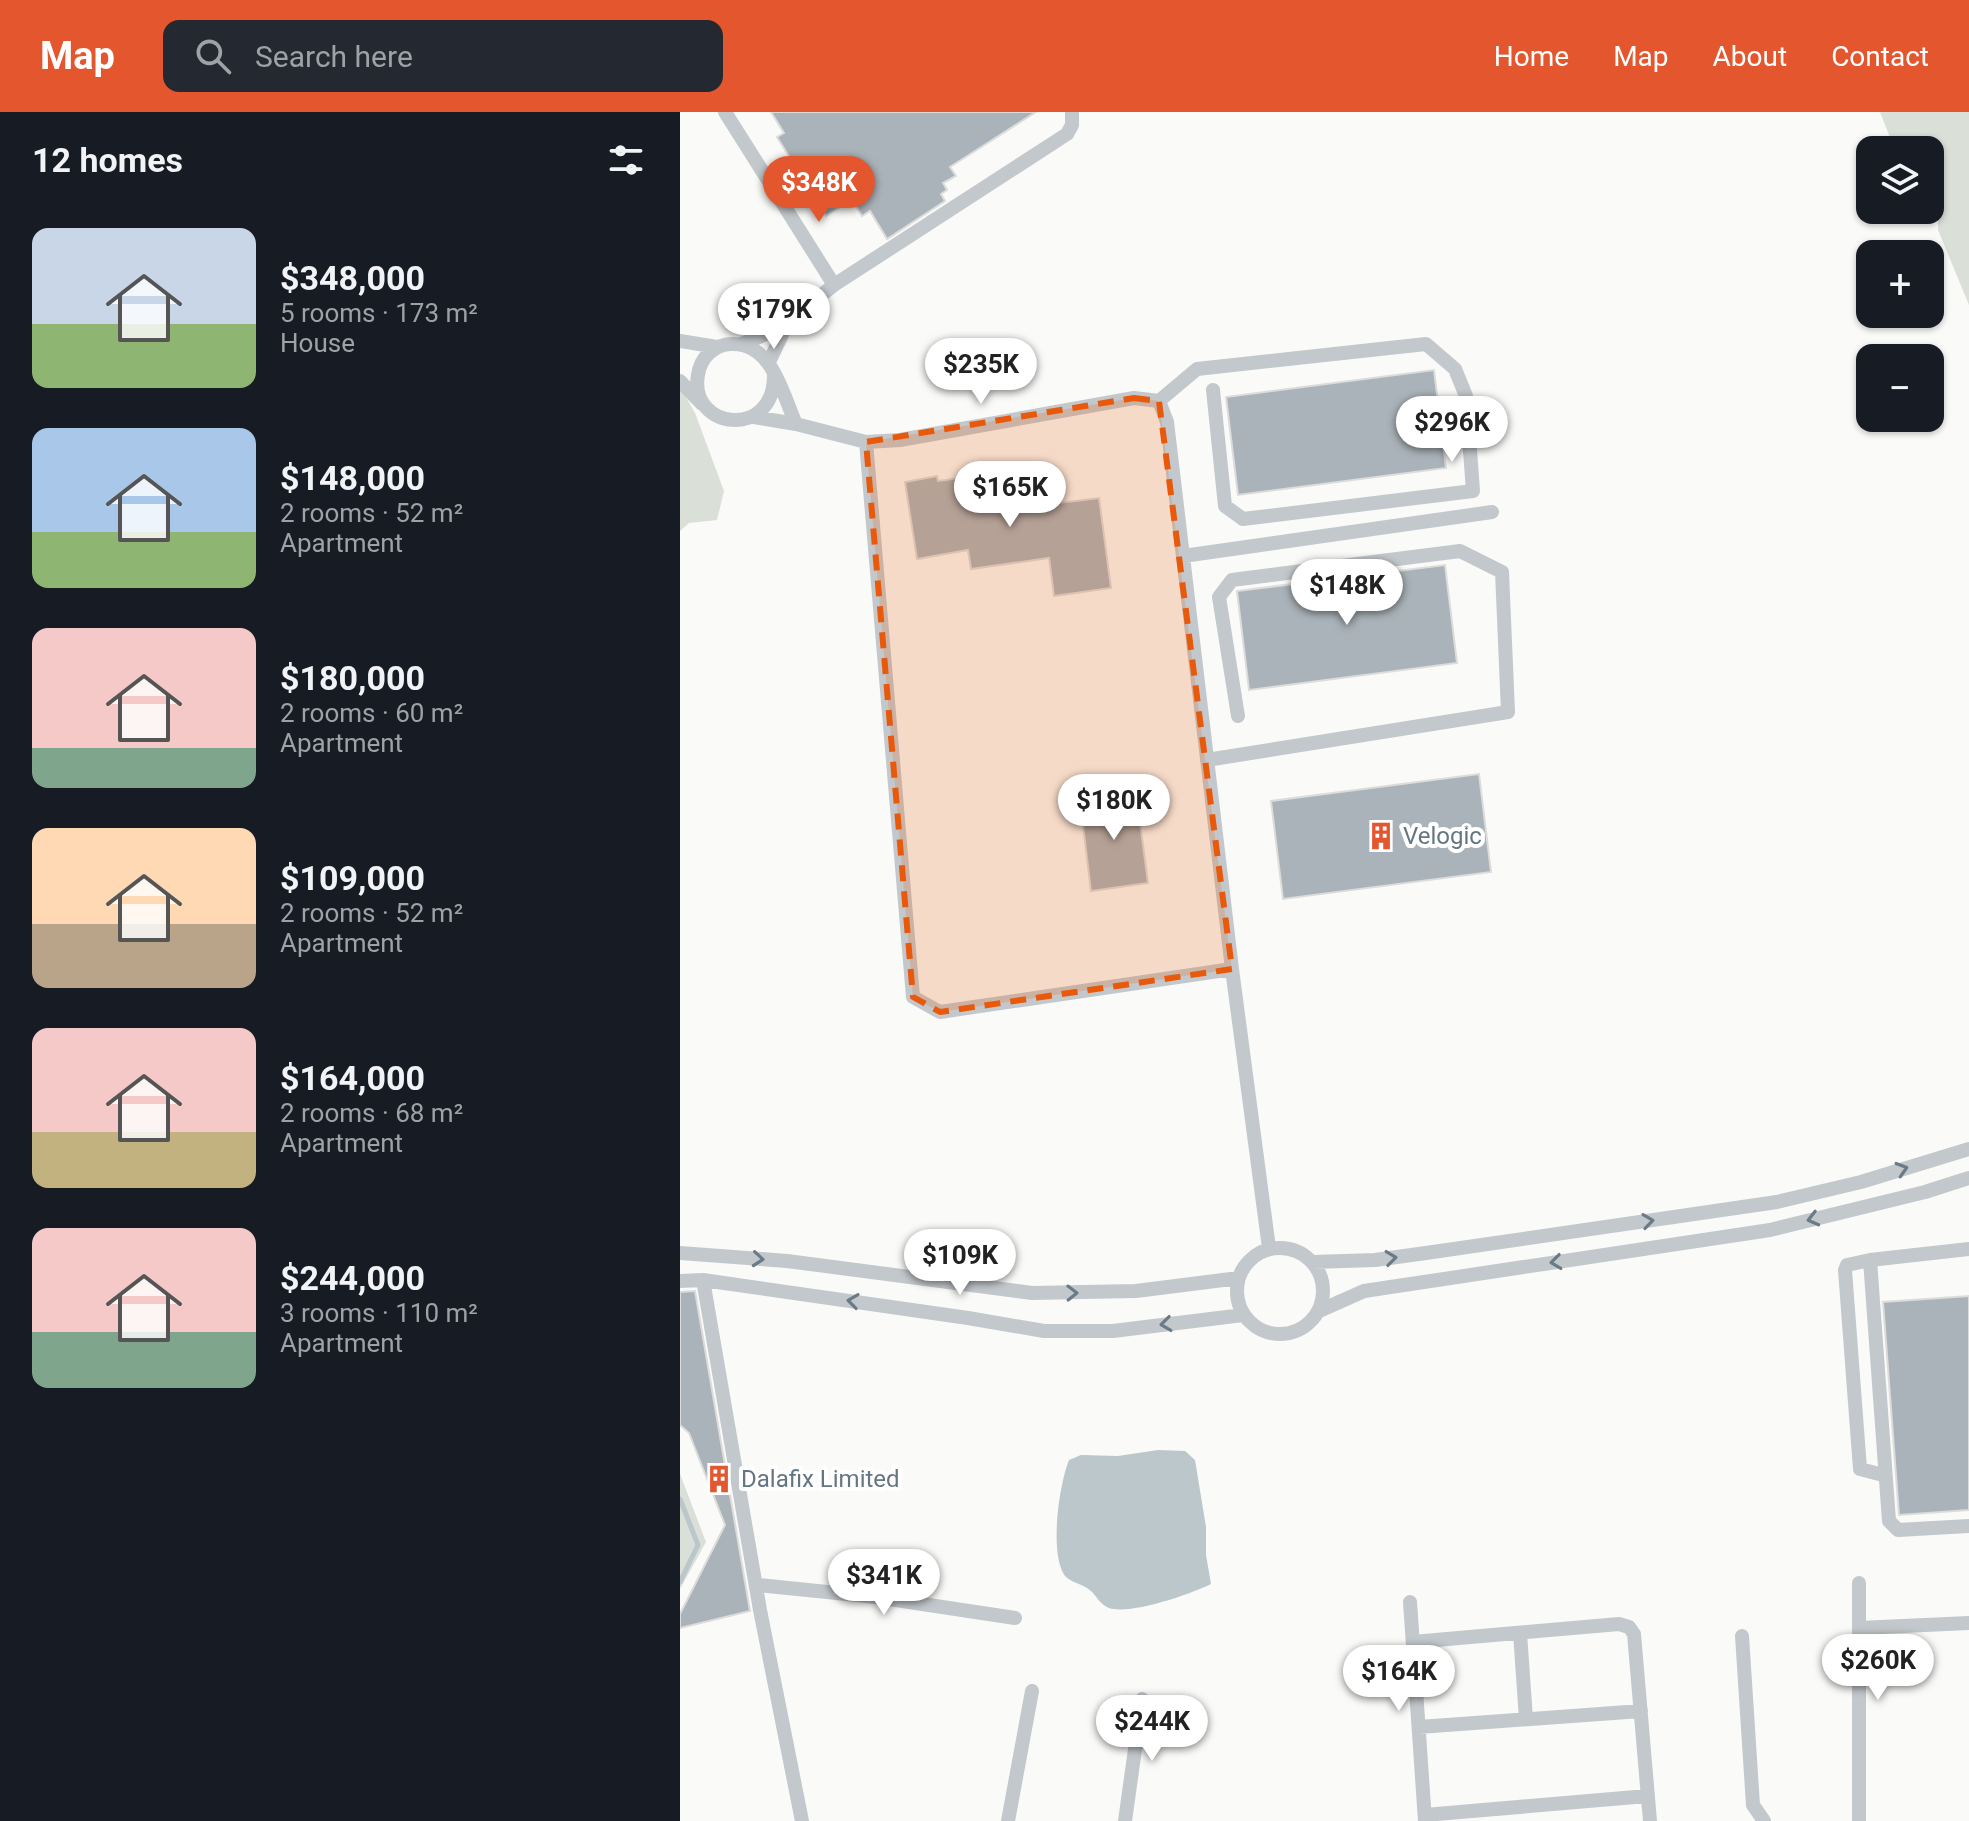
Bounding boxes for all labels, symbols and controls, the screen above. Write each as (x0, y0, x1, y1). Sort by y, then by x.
search box (163, 20, 723, 92)
text: Map (40, 34, 115, 78)
icon: search (191, 34, 235, 78)
text: Search here (255, 39, 413, 74)
text: Home (1494, 40, 1569, 73)
text: Map (1613, 40, 1669, 73)
text: About (1713, 40, 1787, 73)
text: Contact (1831, 40, 1929, 73)
map controls (1856, 136, 1944, 432)
button: layers (1856, 136, 1944, 224)
icon: filters (604, 138, 648, 182)
text: 12 homes (32, 140, 183, 180)
pin: $348K (763, 156, 875, 224)
text: $348K (781, 167, 857, 197)
button: + (1856, 240, 1944, 328)
text: $348,000 (280, 258, 425, 298)
icon: home (96, 260, 192, 356)
pin: $179K (718, 283, 830, 351)
text: $179K (736, 294, 812, 324)
text: 5 rooms · 173 m² (280, 298, 478, 328)
text: House (280, 328, 355, 358)
pin: $235K (925, 338, 1037, 406)
button: − (1856, 344, 1944, 432)
text: $235K (943, 349, 1019, 379)
pin: $296K (1396, 396, 1508, 464)
text: $296K (1414, 407, 1490, 437)
text: $148,000 (280, 458, 425, 498)
icon: home (96, 460, 192, 556)
pin: $165K (954, 461, 1066, 529)
text: $165K (972, 472, 1048, 502)
text: 2 rooms · 52 m² (280, 498, 463, 528)
text: Apartment (280, 528, 403, 558)
pin: $148K (1291, 559, 1403, 627)
text: $148K (1309, 570, 1385, 600)
text: $180,000 (280, 658, 425, 698)
icon: home (96, 660, 192, 756)
text: 2 rooms · 60 m² (280, 698, 463, 728)
text: Apartment (280, 728, 403, 758)
pin: $180K (1058, 774, 1170, 842)
text: $180K (1076, 785, 1152, 815)
building icon: Velogic (1366, 821, 1396, 851)
place label: Velogic (1403, 822, 1482, 850)
text: $109,000 (280, 858, 425, 898)
icon: home (96, 860, 192, 956)
text: 2 rooms · 52 m² (280, 898, 463, 928)
text: Apartment (280, 928, 403, 958)
text: $164,000 (280, 1058, 425, 1098)
icon: home (96, 1060, 192, 1156)
text: 2 rooms · 68 m² (280, 1098, 463, 1128)
text: Apartment (280, 1128, 403, 1158)
one-way arrow (1895, 1162, 1909, 1178)
one-way arrow (1806, 1210, 1820, 1227)
one-way arrow (1641, 1213, 1655, 1230)
pin: $109K (904, 1229, 1016, 1297)
text: $109K (922, 1240, 998, 1270)
one-way arrow (752, 1250, 765, 1267)
one-way arrow (1384, 1250, 1397, 1267)
one-way arrow (1549, 1253, 1562, 1270)
text: $244,000 (280, 1258, 425, 1298)
icon: home (96, 1260, 192, 1356)
one-way arrow (1066, 1284, 1079, 1301)
one-way arrow (846, 1293, 859, 1310)
text: 3 rooms · 110 m² (280, 1298, 478, 1328)
one-way arrow (1159, 1316, 1172, 1333)
text: Apartment (280, 1328, 403, 1358)
building icon: Dalafix Limited (704, 1464, 734, 1494)
place label: Dalafix Limited (741, 1465, 900, 1493)
pin: $341K (828, 1549, 940, 1617)
text: $341K (846, 1560, 922, 1590)
pin: $260K (1822, 1634, 1934, 1702)
pin: $164K (1343, 1645, 1455, 1713)
text: $260K (1840, 1645, 1916, 1675)
text: $164K (1361, 1656, 1437, 1686)
pin: $244K (1096, 1695, 1208, 1763)
text: $244K (1114, 1706, 1190, 1736)

